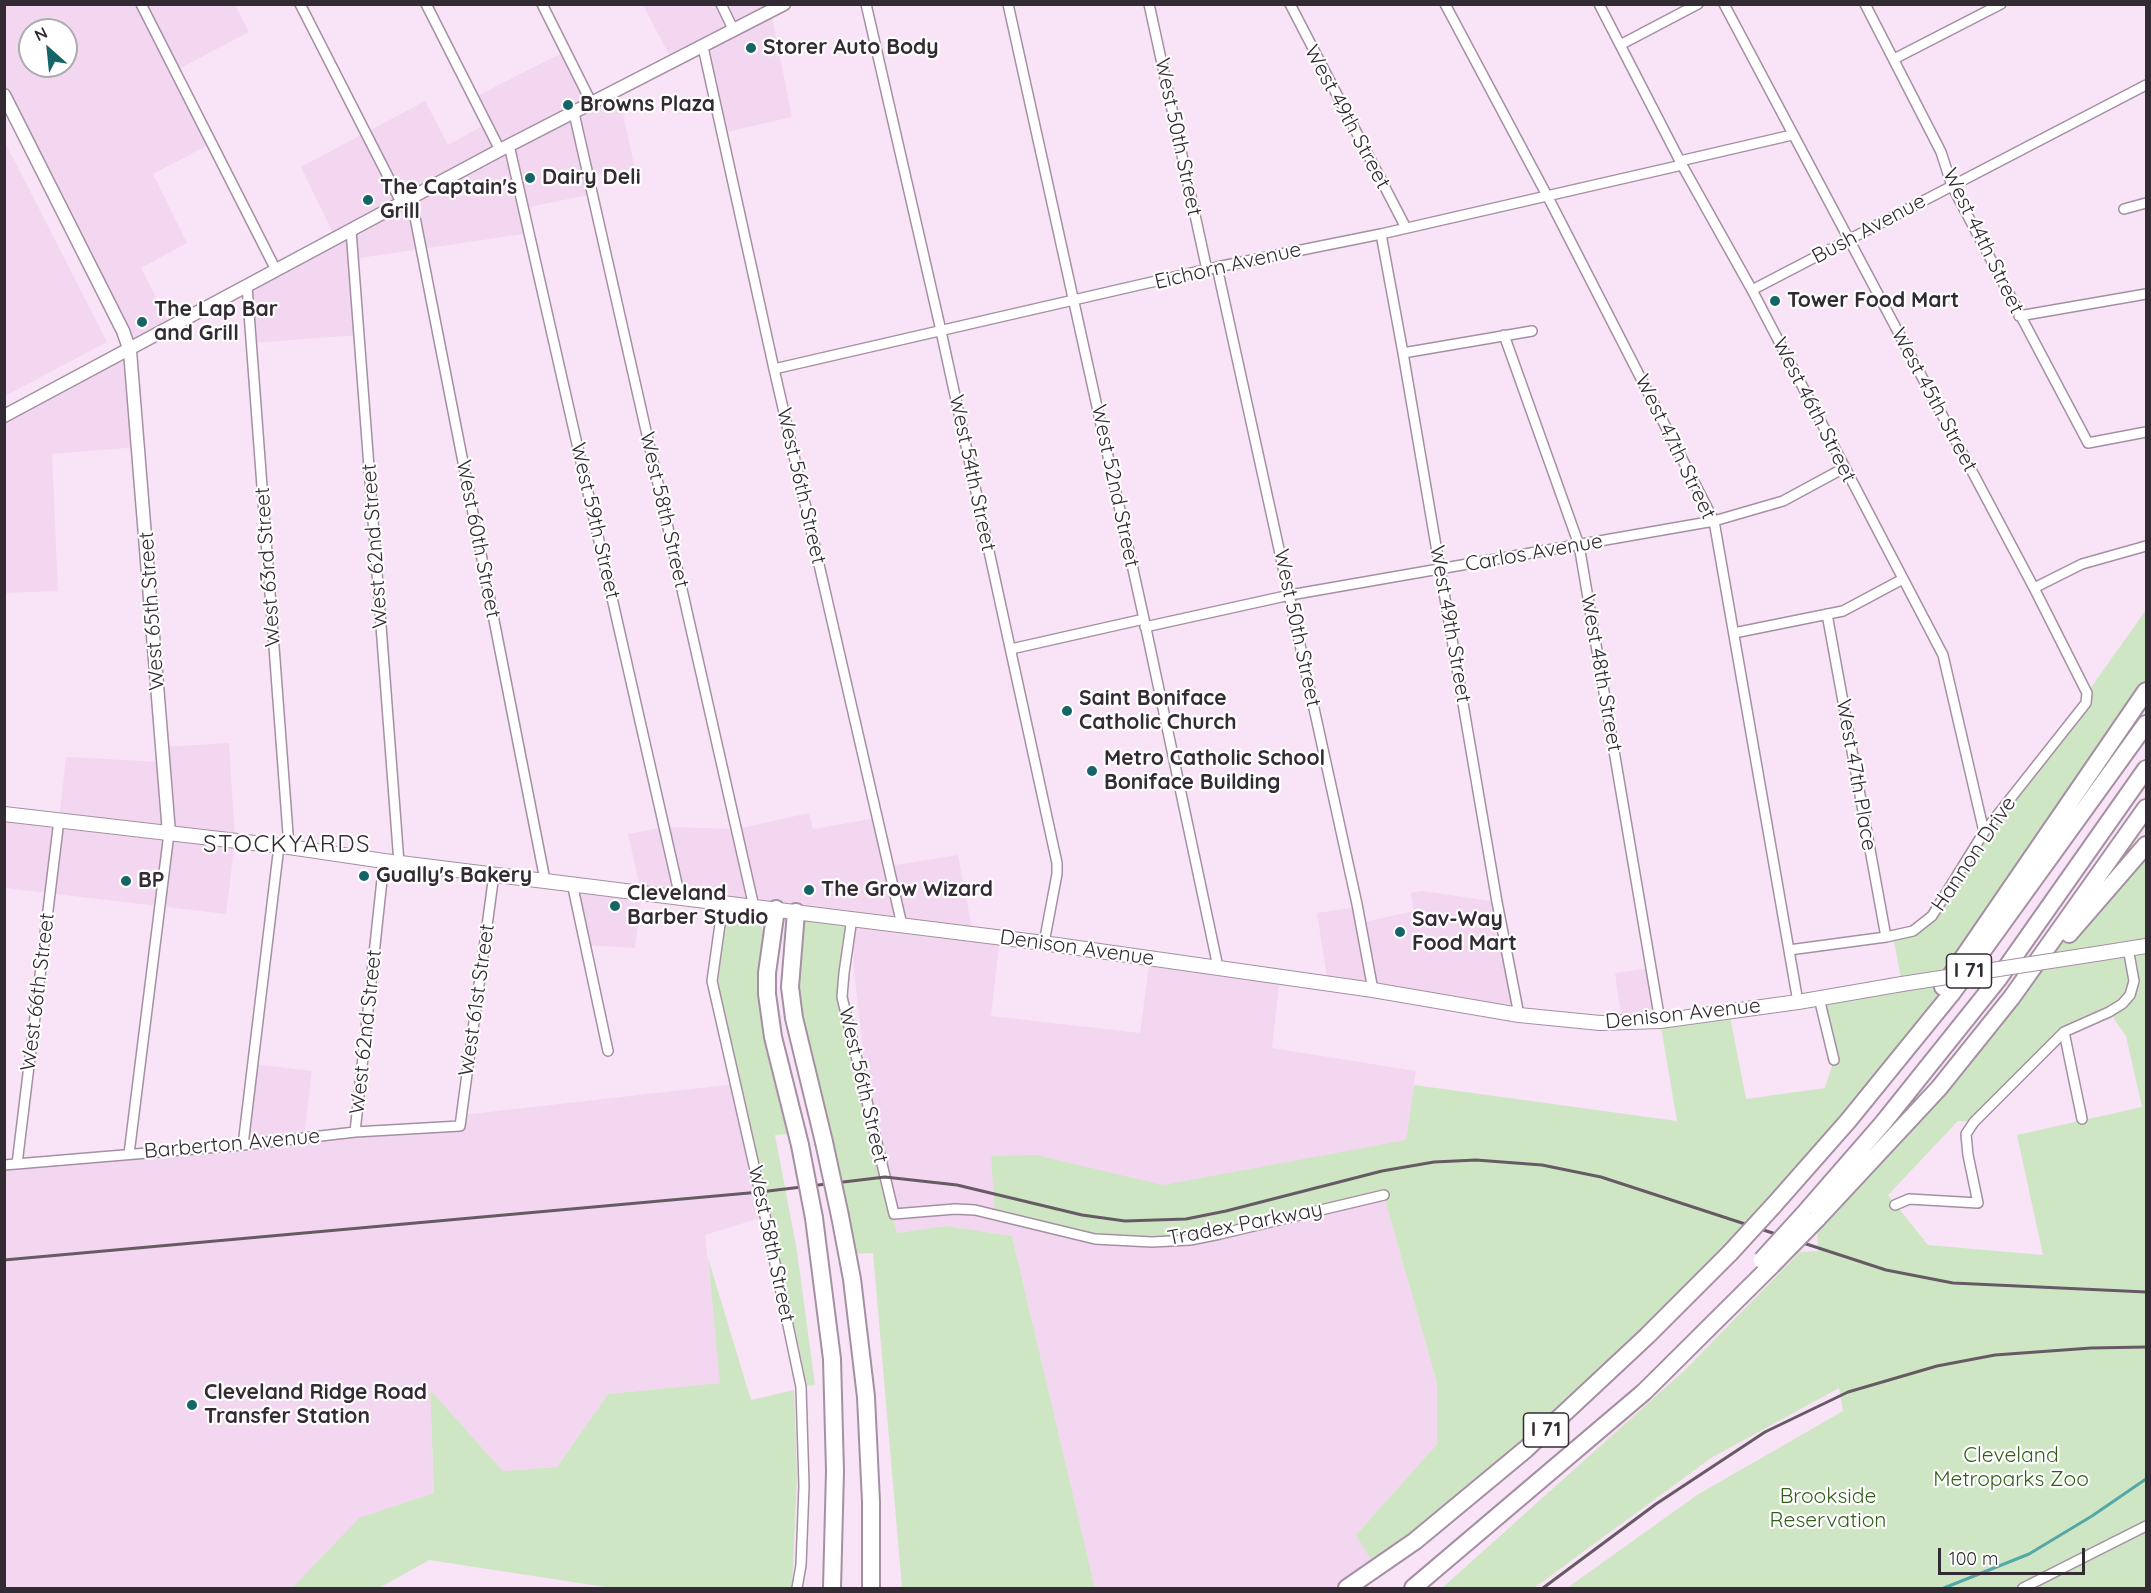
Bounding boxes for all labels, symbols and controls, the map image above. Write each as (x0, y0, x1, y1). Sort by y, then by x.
north arrow (18, 18, 78, 78)
text: N (31, 22, 51, 45)
place label: Storer Auto Body (763, 35, 939, 61)
marker: Storer Auto Body (744, 41, 758, 55)
street label: West 49th Street (1299, 41, 1395, 193)
street label: West 50th Street (1149, 56, 1207, 218)
place label: Browns Plaza (580, 92, 715, 118)
marker: Browns Plaza (561, 98, 575, 112)
street label: West 44th Street (1937, 164, 2029, 318)
place label: Dairy Deli (542, 165, 641, 191)
marker: Dairy Deli (523, 171, 537, 185)
place label: The Captain's Grill (380, 175, 517, 225)
street label: Bush Avenue (1808, 189, 1930, 269)
marker: The Captain's Grill (361, 193, 375, 207)
street label: Eichorn Avenue (1152, 237, 1304, 295)
place label: Tower Food Mart (1787, 288, 1959, 314)
marker: Tower Food Mart (1768, 294, 1782, 308)
place label: The Lap Bar and Grill (154, 297, 278, 347)
marker: The Lap Bar and Grill (135, 315, 149, 329)
street label: West 45th Street (1885, 324, 1983, 476)
street label: West 46th Street (1767, 333, 1861, 487)
street label: West 47th Street (1629, 371, 1721, 523)
street label: West 54th Street (943, 393, 1001, 553)
street label: West 52nd Street (1085, 402, 1145, 570)
street label: West 56th Street (771, 405, 831, 567)
street label: West 58th Street (634, 429, 694, 591)
street label: West 59th Street (565, 440, 625, 602)
street label: West 60th Street (450, 458, 506, 620)
street label: West 62nd Street (357, 463, 393, 629)
street label: West 63rd Street (250, 486, 286, 648)
street label: Carlos Avenue (1463, 529, 1605, 577)
street label: West 65th Street (134, 531, 170, 691)
street label: West 49th Street (1424, 543, 1476, 705)
street label: West 50th Street (1268, 547, 1326, 709)
street label: West 48th Street (1575, 592, 1627, 754)
place label: Saint Boniface Catholic Church (1079, 686, 1236, 736)
street label: West 47th Place (1830, 697, 1882, 853)
marker: Saint Boniface Catholic Church (1060, 704, 1074, 718)
place label: Metro Catholic School Boniface Building (1104, 746, 1325, 796)
marker: Metro Catholic School Boniface Building (1085, 764, 1099, 778)
street label: Hannon Drive (1926, 792, 2022, 916)
district label: STOCKYARDS (203, 831, 371, 859)
place label: Gually's Bakery (376, 863, 532, 889)
place label: BP (138, 868, 164, 894)
marker: Gually's Bakery (357, 869, 371, 883)
marker: BP (119, 874, 133, 888)
place label: The Grow Wizard (821, 877, 993, 903)
place label: Cleveland Barber Studio (627, 881, 768, 931)
marker: The Grow Wizard (802, 883, 816, 897)
marker: Cleveland Barber Studio (608, 899, 622, 913)
place label: Sav-Way Food Mart (1412, 907, 1517, 957)
street label: West 66th Street (16, 911, 60, 1073)
street label: West 61st Street (454, 922, 500, 1078)
street label: Denison Avenue (998, 925, 1156, 971)
marker: Sav-Way Food Mart (1393, 925, 1407, 939)
street label: West 62nd Street (345, 948, 387, 1116)
road number: I 71 (1946, 954, 1992, 988)
street label: Denison Avenue (1604, 993, 1762, 1035)
street label: West 56th Street (833, 1004, 893, 1166)
street label: Barberton Avenue (143, 1124, 321, 1164)
street label: West 58th Street (742, 1163, 800, 1325)
street label: Tradex Parkway (1165, 1197, 1325, 1251)
place label: Cleveland Ridge Road Transfer Station (204, 1380, 427, 1430)
marker: Cleveland Ridge Road Transfer Station (185, 1398, 199, 1412)
road number: I 71 (1524, 1413, 1568, 1447)
park label: Cleveland Metroparks Zoo (1933, 1443, 2089, 1493)
park label: Brookside Reservation (1770, 1484, 1886, 1534)
scale bar (1941, 1536, 2088, 1574)
text: 100 m (1949, 1547, 1998, 1570)

